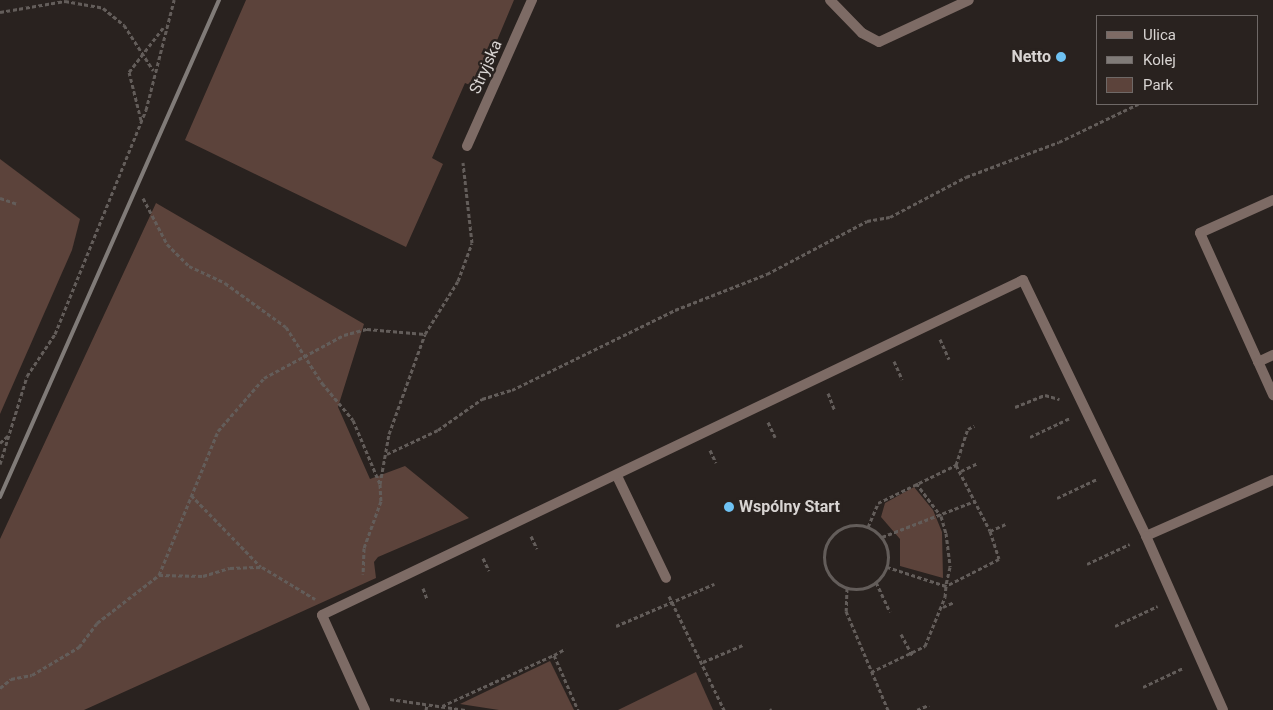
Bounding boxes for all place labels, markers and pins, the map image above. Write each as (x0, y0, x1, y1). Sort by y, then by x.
place label: Netto (1011, 47, 1051, 67)
marker: Netto (1055, 51, 1067, 63)
place label: Wspólny Start (739, 497, 840, 517)
marker: Wspólny Start (723, 501, 735, 513)

